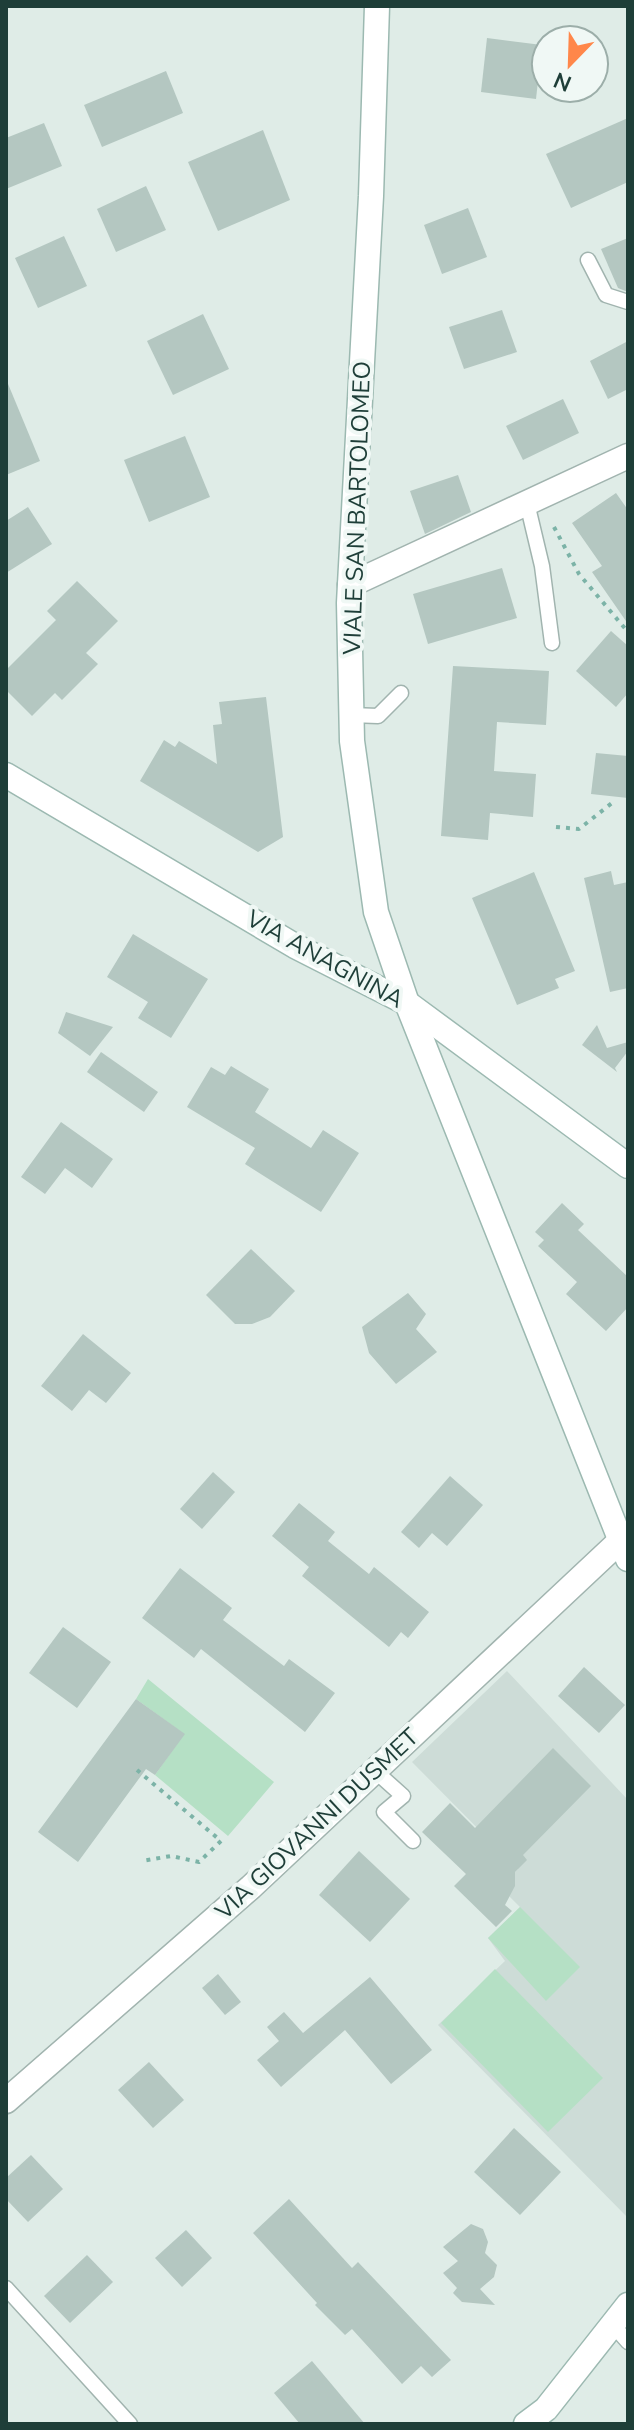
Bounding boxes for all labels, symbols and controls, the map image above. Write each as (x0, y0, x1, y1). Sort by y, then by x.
north arrow (530, 24, 610, 104)
text: N (549, 64, 576, 99)
street label: VIALE SAN BARTOLOMEO (336, 361, 378, 656)
street label: VIA ANAGNINA (240, 902, 410, 1016)
street label: VIA GIOVANNI DUSMET (208, 1721, 426, 1927)

